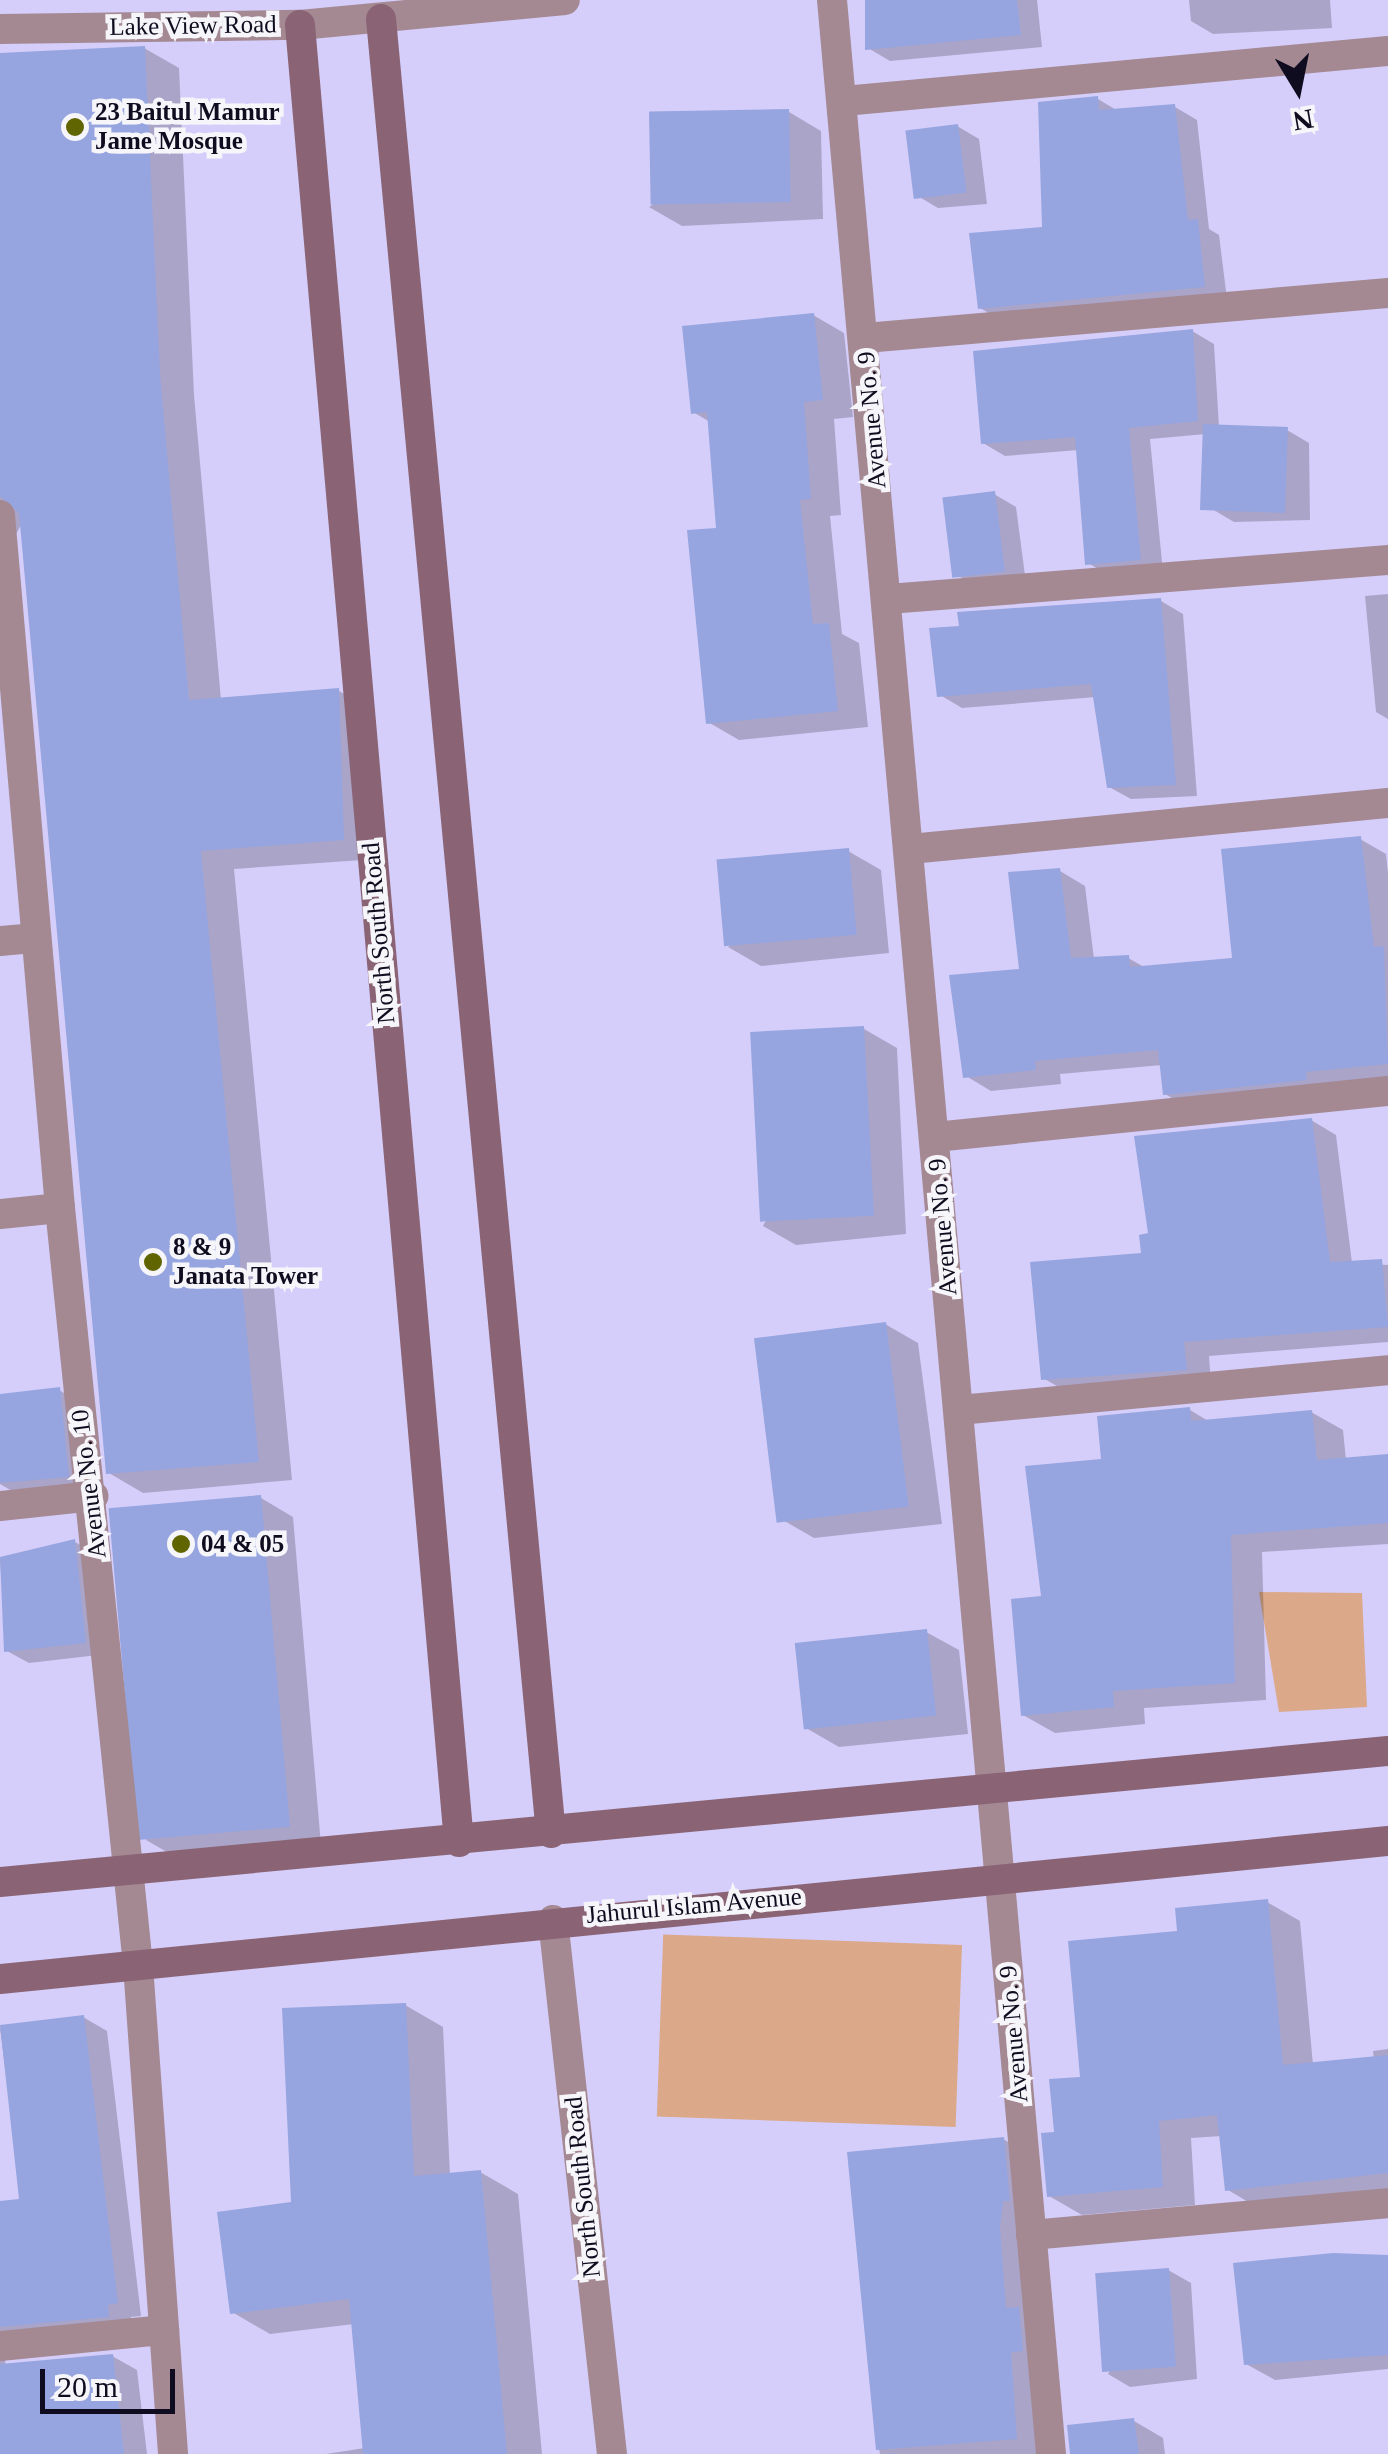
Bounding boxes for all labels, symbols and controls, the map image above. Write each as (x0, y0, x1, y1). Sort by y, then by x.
street label: Lake View Road (102, 9, 284, 43)
north arrow (1248, 40, 1348, 140)
place label: 23 Baitul Mamur Jame Mosque (95, 98, 302, 157)
text: N (1291, 103, 1316, 137)
marker: 23 Baitul Mamur Jame Mosque (64, 116, 86, 138)
street label: Avenue No. 9 (850, 341, 894, 499)
street label: North South Road (355, 827, 403, 1039)
street label: Avenue No. 9 (921, 1148, 965, 1306)
place label: 8 & 9 Janata Tower (173, 1233, 336, 1292)
marker: 8 & 9 Janata Tower (142, 1251, 164, 1273)
street label: Avenue No. 10 (64, 1398, 114, 1570)
place label: 04 & 05 (201, 1529, 292, 1559)
marker: 04 & 05 (170, 1533, 192, 1555)
street label: Jahurul Islam Avenue (569, 1880, 819, 1932)
street label: Avenue No. 9 (992, 1955, 1036, 2113)
street label: North South Road (557, 2081, 609, 2293)
scale bar (45, 2349, 180, 2411)
text: 20 m (57, 2370, 118, 2403)

